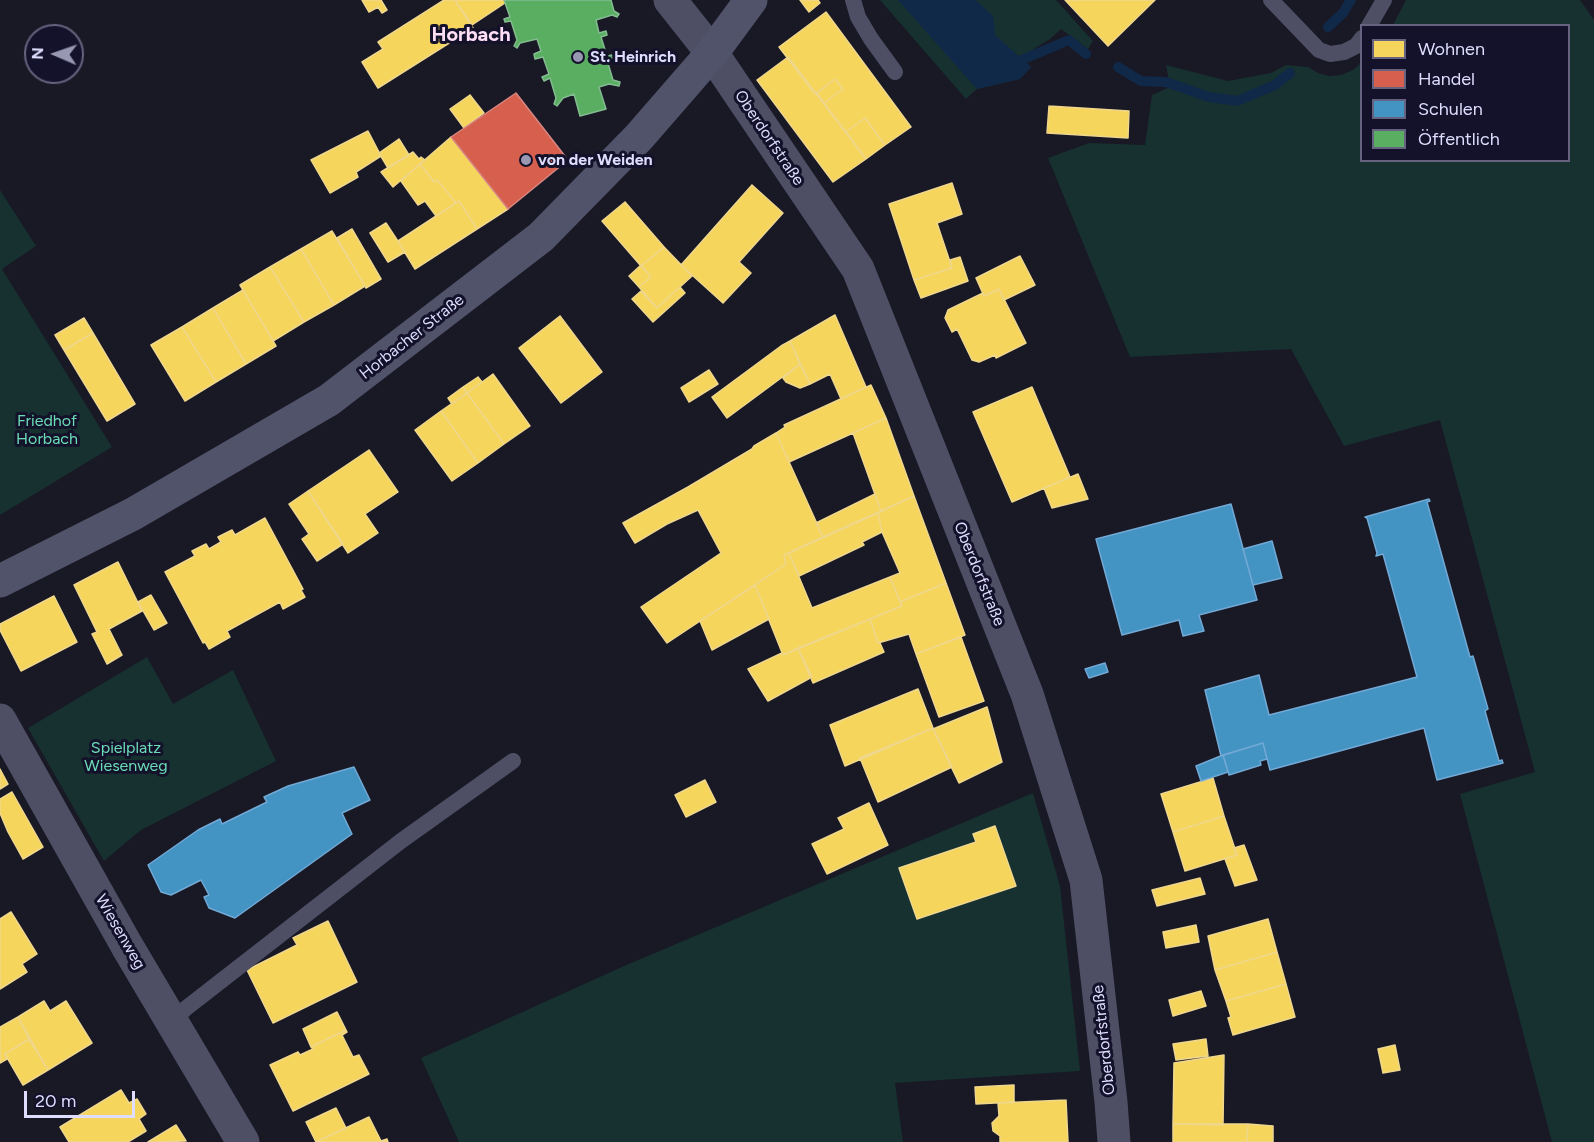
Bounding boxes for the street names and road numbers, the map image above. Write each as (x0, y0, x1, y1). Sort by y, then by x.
street label: Oberdorfstraße (730, 87, 808, 189)
street label: Horbacher Straße (356, 290, 468, 384)
street label: Oberdorfstraße (949, 519, 1009, 629)
street label: Wiesenweg (91, 891, 149, 973)
street label: Oberdorfstraße (1089, 984, 1119, 1096)

